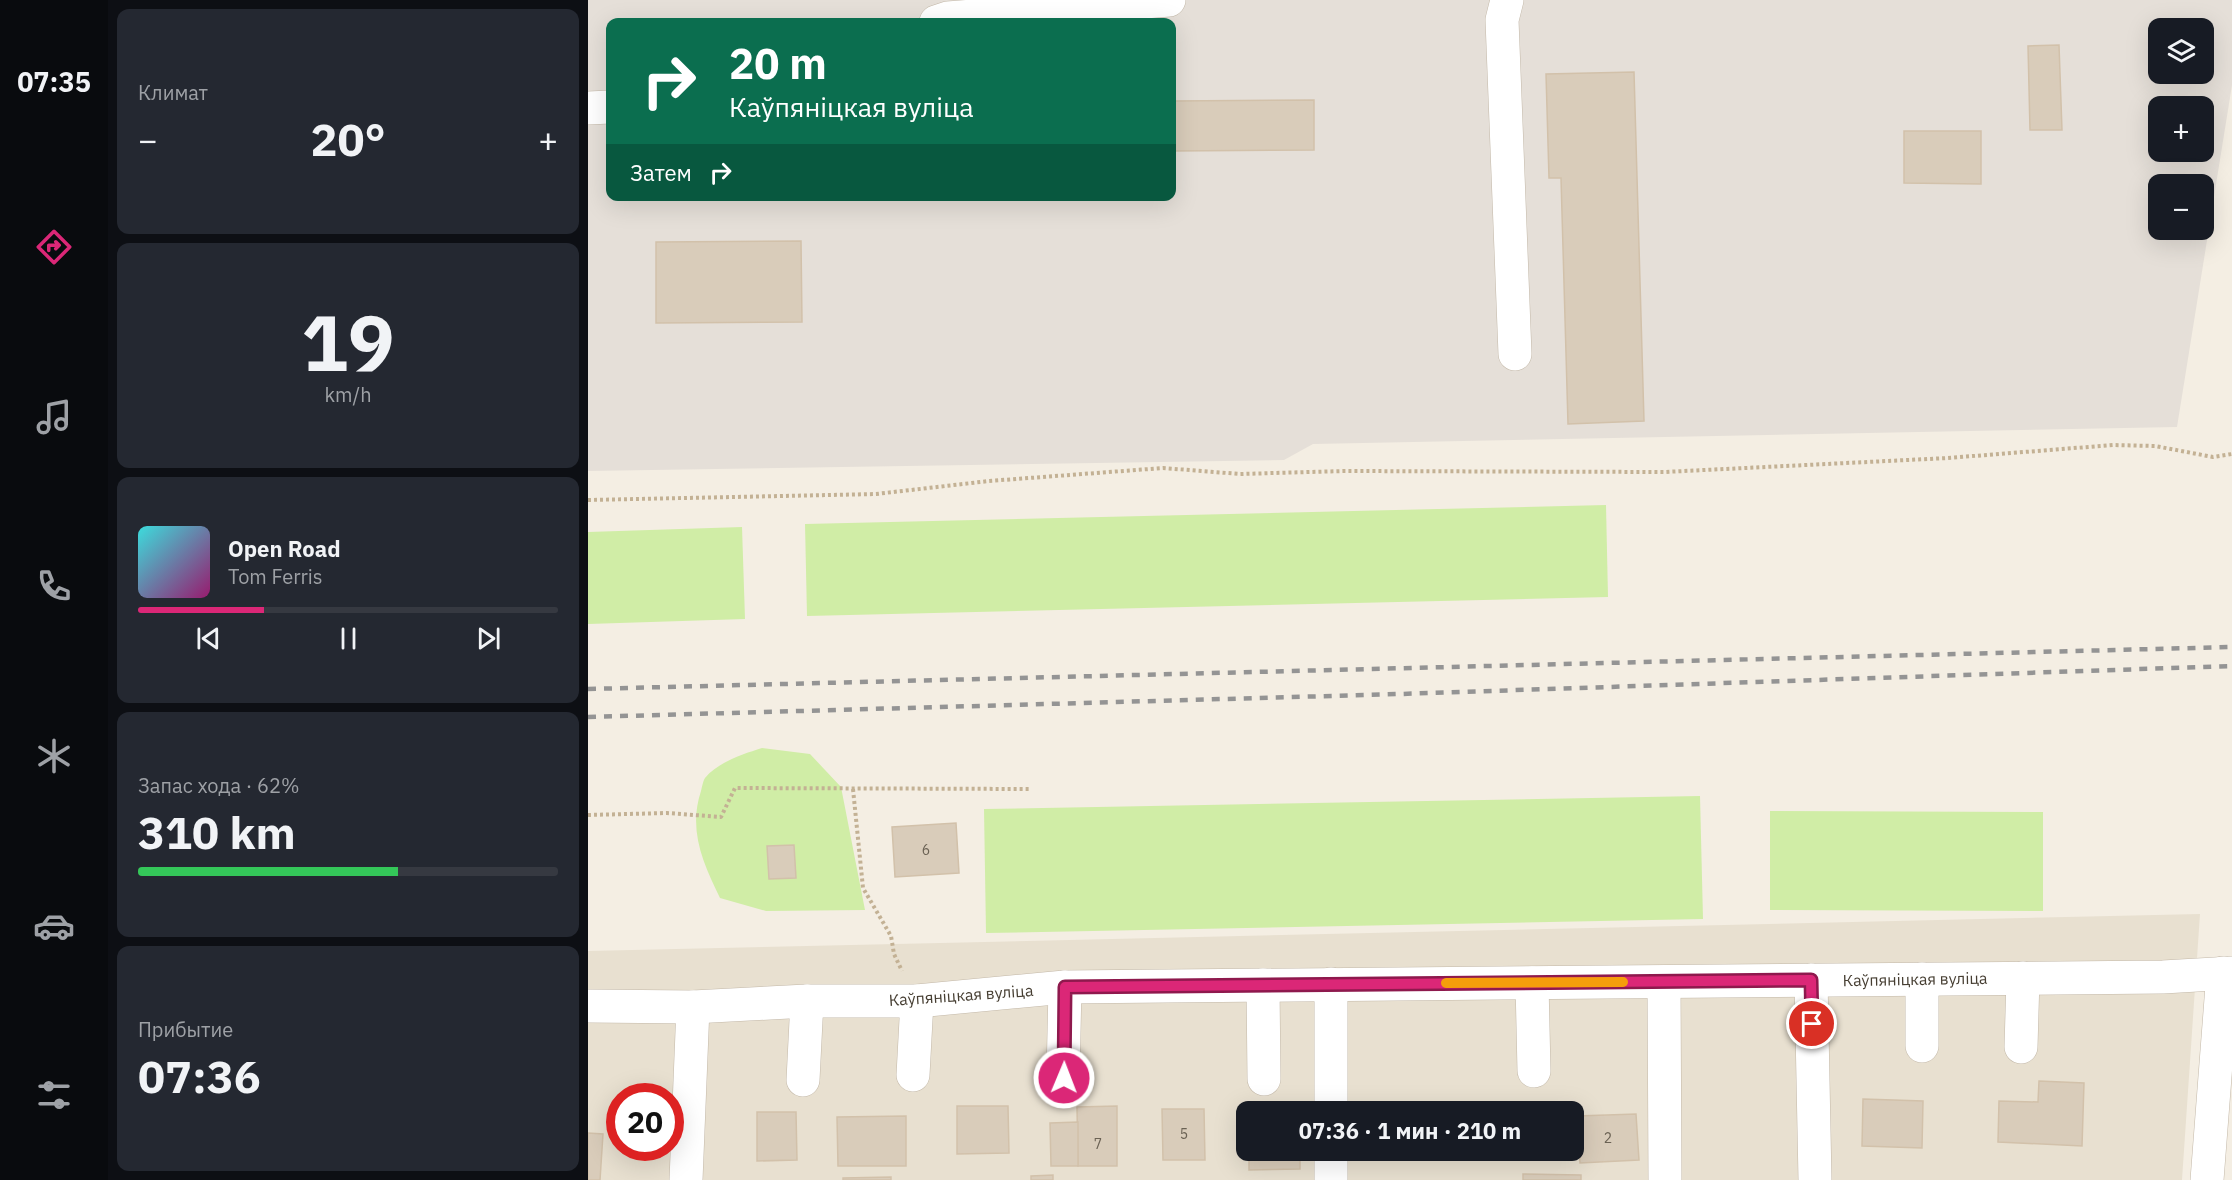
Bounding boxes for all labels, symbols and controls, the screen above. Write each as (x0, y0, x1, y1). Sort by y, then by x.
map controls (2148, 18, 2214, 240)
button: layers (2148, 18, 2214, 84)
text: 20 m (729, 36, 827, 91)
icon: right (630, 42, 708, 120)
text: 07:35 (17, 64, 91, 99)
text: Климат (138, 79, 208, 106)
text: Каўпяніцкая вуліца (729, 89, 974, 124)
button: + (2148, 96, 2214, 162)
text: 20° (310, 110, 386, 168)
text: − (138, 118, 158, 161)
text: + (538, 118, 558, 161)
icon: right (704, 156, 737, 189)
text: Затем (630, 158, 692, 187)
button: − (2148, 174, 2214, 240)
icon: directions (33, 226, 75, 268)
text: 19 (301, 291, 395, 392)
text: km/h (324, 381, 372, 408)
icon: music (33, 396, 75, 438)
text: Open Road (228, 534, 341, 563)
text: Tom Ferris (228, 563, 323, 590)
icon: phone (33, 565, 75, 607)
icon: previous (192, 622, 225, 655)
icon: pause (332, 622, 365, 655)
icon: next (472, 622, 505, 655)
icon: climate (33, 735, 75, 777)
text: Запас хода · 62% (138, 772, 300, 799)
text: 310 km (138, 803, 296, 861)
house number: 6 (922, 841, 930, 859)
icon: car (33, 905, 75, 947)
street label: Каўпяніцкая вуліца (1842, 968, 1988, 990)
street label: Каўпяніцкая вуліца (888, 980, 1034, 1010)
pin (1786, 998, 1837, 1049)
icon: arrive (1795, 1007, 1828, 1040)
text: Прибытие (138, 1016, 233, 1043)
position arrow (1032, 1046, 1096, 1110)
text: 07:36 (138, 1047, 261, 1105)
icon: filters (33, 1074, 75, 1116)
speed limit sign: 20 (606, 1083, 684, 1161)
text: 07:36 · 1 мин · 210 m (1299, 1116, 1521, 1145)
house number: 5 (1180, 1125, 1188, 1143)
house number: 2 (1604, 1129, 1612, 1147)
house number: 7 (1094, 1135, 1102, 1153)

